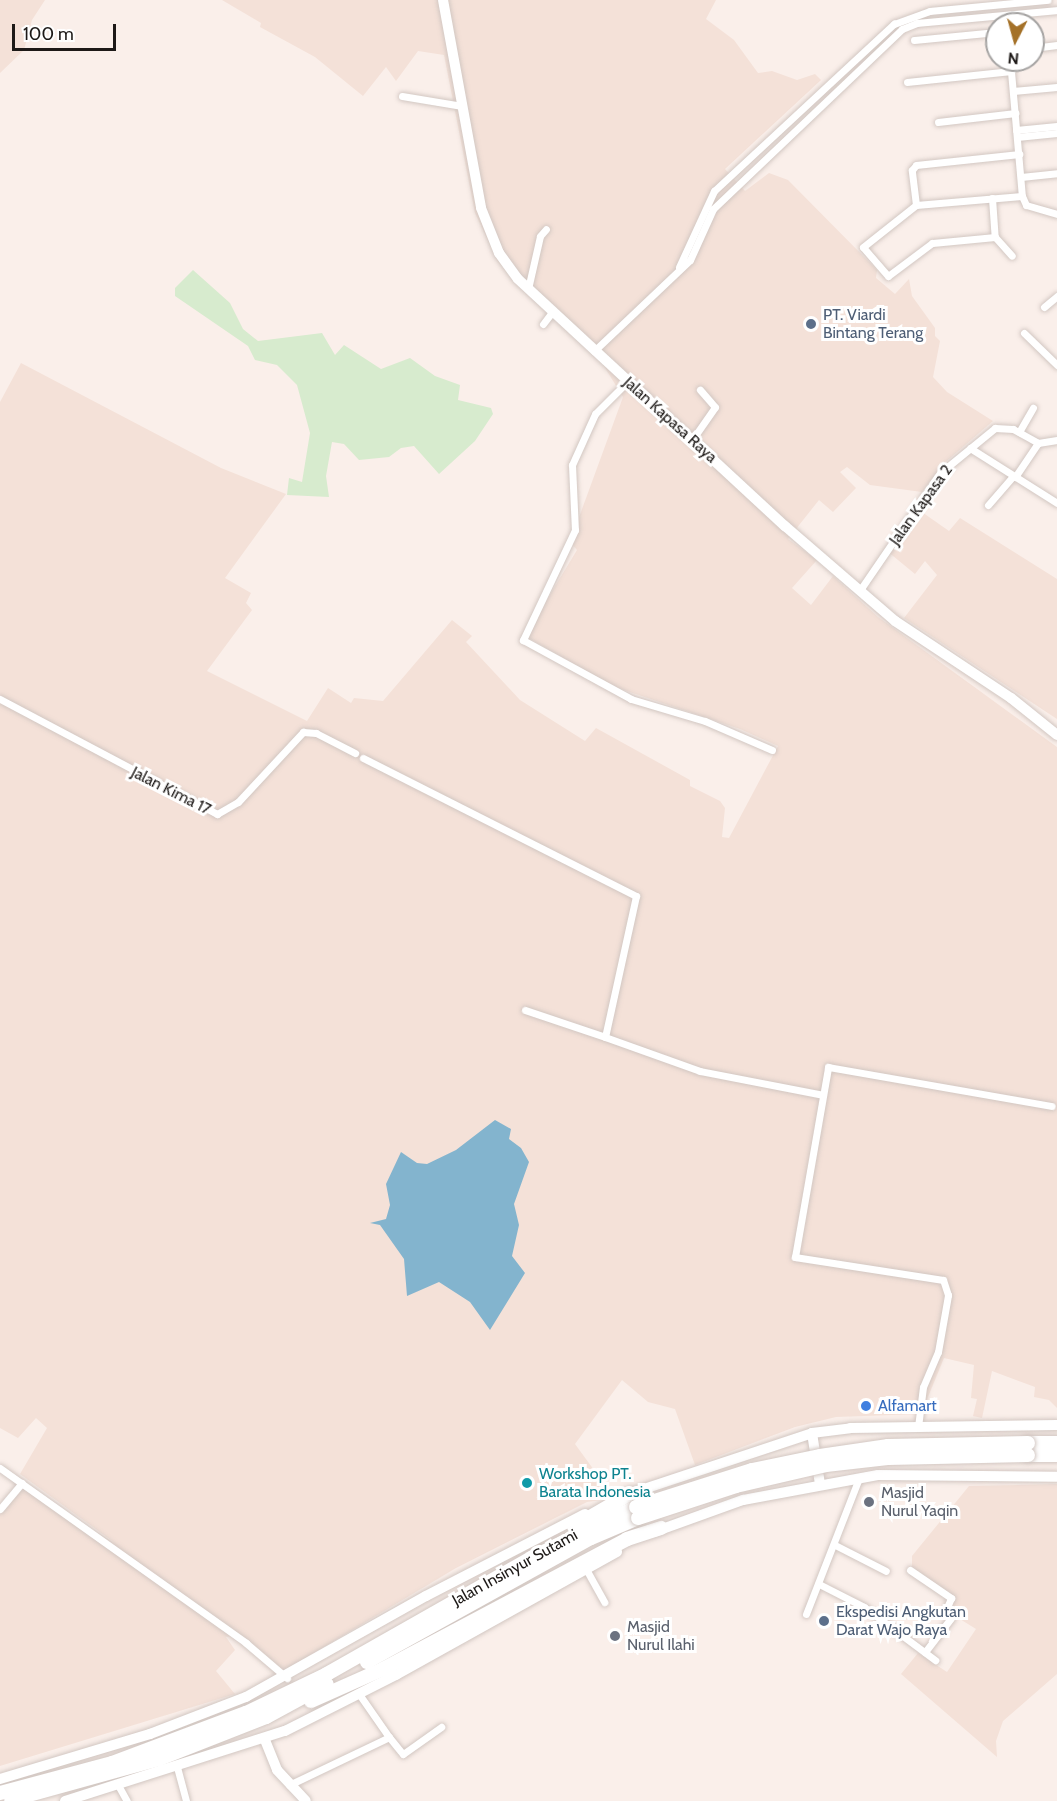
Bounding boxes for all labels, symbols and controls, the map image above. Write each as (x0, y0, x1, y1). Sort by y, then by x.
scale bar (15, 12, 118, 50)
north arrow (985, 12, 1045, 72)
text: 100 m (23, 23, 74, 45)
text: N (1007, 48, 1020, 68)
place label: PT. Viardi Bintang Terang (823, 305, 923, 343)
marker: PT. Viardi Bintang Terang (804, 317, 818, 331)
street label: Jalan Kapasa Raya (619, 373, 721, 467)
street label: Jalan Kapasa 2 (885, 461, 957, 549)
street label: Jalan Kima 17 (128, 763, 214, 819)
place label: Alfamart (878, 1396, 937, 1416)
marker: Alfamart (859, 1399, 873, 1413)
place label: Workshop PT. Barata Indonesia (539, 1464, 651, 1502)
marker: Workshop PT. Barata Indonesia (520, 1476, 534, 1490)
place label: Masjid Nurul Yaqin (881, 1483, 958, 1521)
marker: Masjid Nurul Yaqin (862, 1495, 876, 1509)
street label: Jalan Insinyur Sutami (449, 1526, 581, 1610)
place label: Ekspedisi Angkutan Darat Wajo Raya (836, 1602, 966, 1640)
marker: Ekspedisi Angkutan Darat Wajo Raya (817, 1614, 831, 1628)
place label: Masjid Nurul Ilahi (627, 1617, 695, 1655)
marker: Masjid Nurul Ilahi (608, 1629, 622, 1643)

